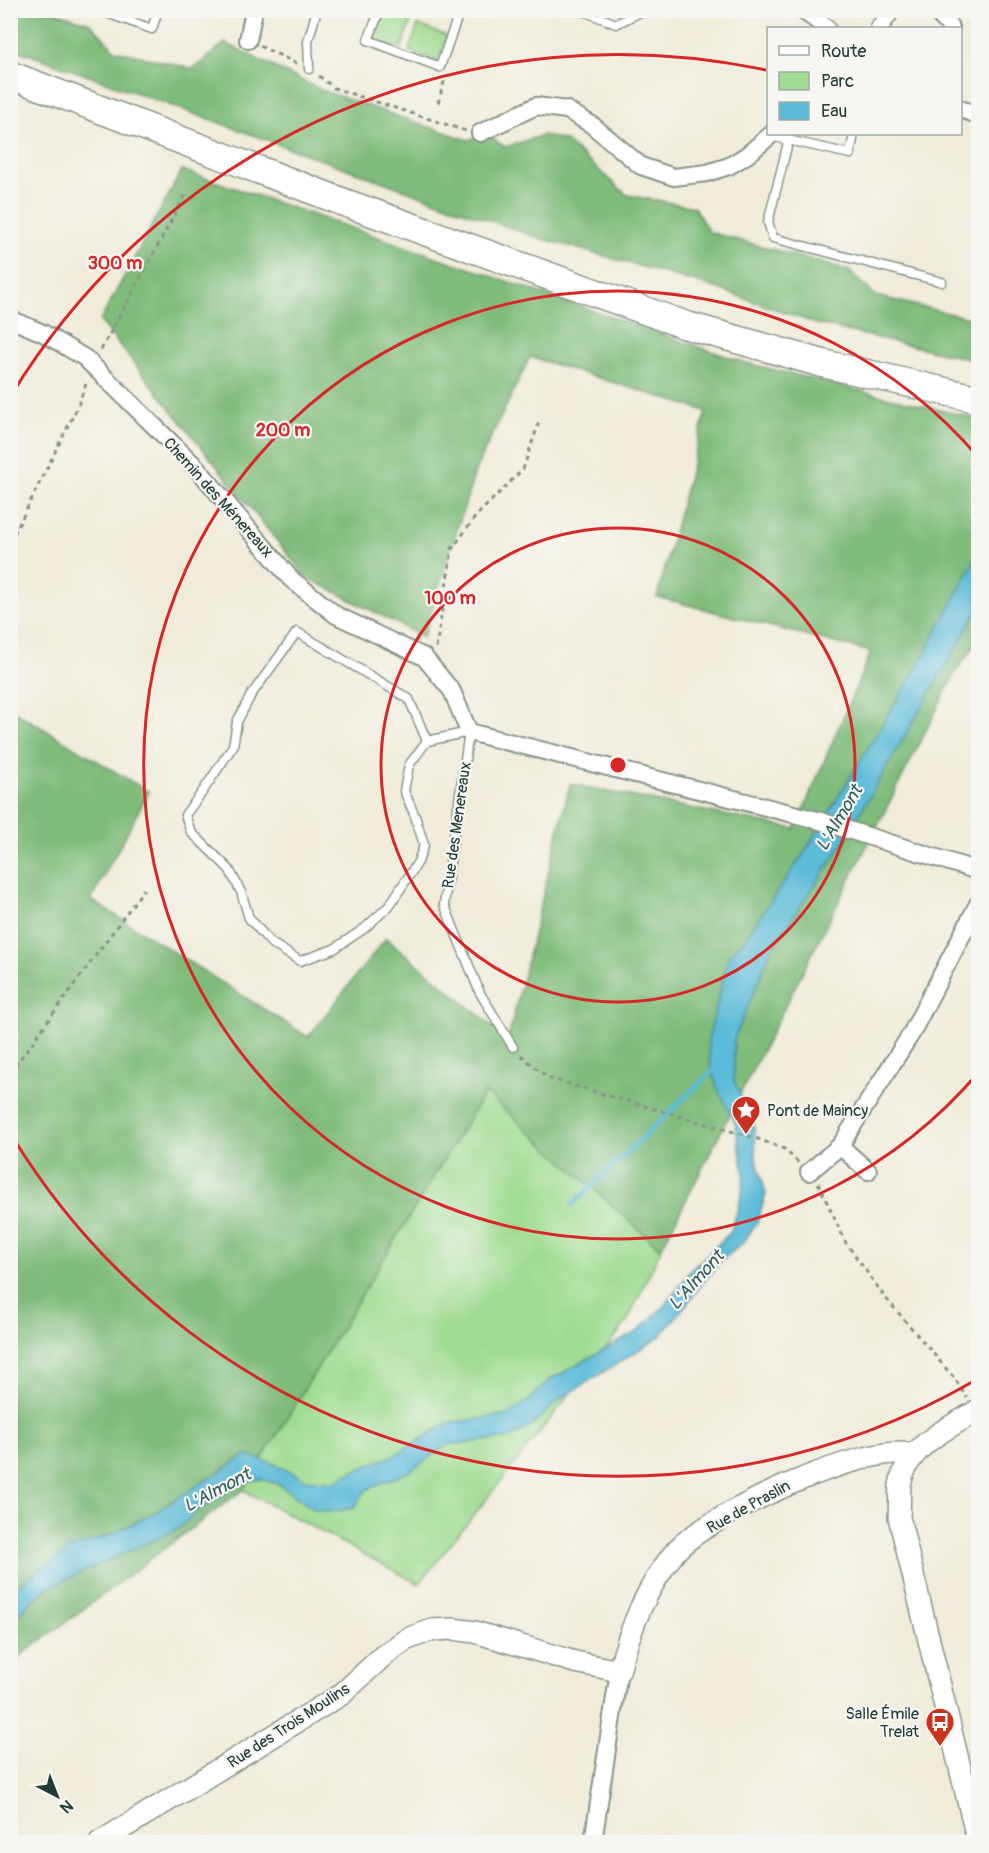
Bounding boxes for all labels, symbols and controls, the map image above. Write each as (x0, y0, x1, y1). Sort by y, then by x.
legend (767, 27, 962, 135)
text: Route (821, 40, 866, 63)
text: Parc (821, 70, 854, 93)
text: Eau (821, 100, 847, 123)
text: 300 m (88, 252, 142, 275)
text: 200 m (256, 419, 310, 442)
street label: Chemin des Ménereaux (159, 434, 277, 562)
text: 100 m (424, 587, 476, 610)
centre of rings (608, 755, 628, 775)
street label: Rue des Menereaux (438, 761, 476, 890)
water label: L'Almont (811, 780, 869, 855)
place icon: Pont de Maincy (730, 1094, 762, 1136)
place label: Pont de Maincy (767, 1101, 868, 1121)
water label: L'Almont (664, 1244, 730, 1315)
water label: L'Almont (180, 1462, 256, 1518)
street label: Rue de Praslin (703, 1476, 794, 1538)
street label: Rue des Trois Moulins (224, 1679, 353, 1773)
place label: Salle Émile Trelat (846, 1704, 920, 1742)
bus stop icon: Salle Émile Trelat (924, 1706, 956, 1748)
north arrow (27, 1766, 87, 1826)
text: N (56, 1795, 77, 1818)

